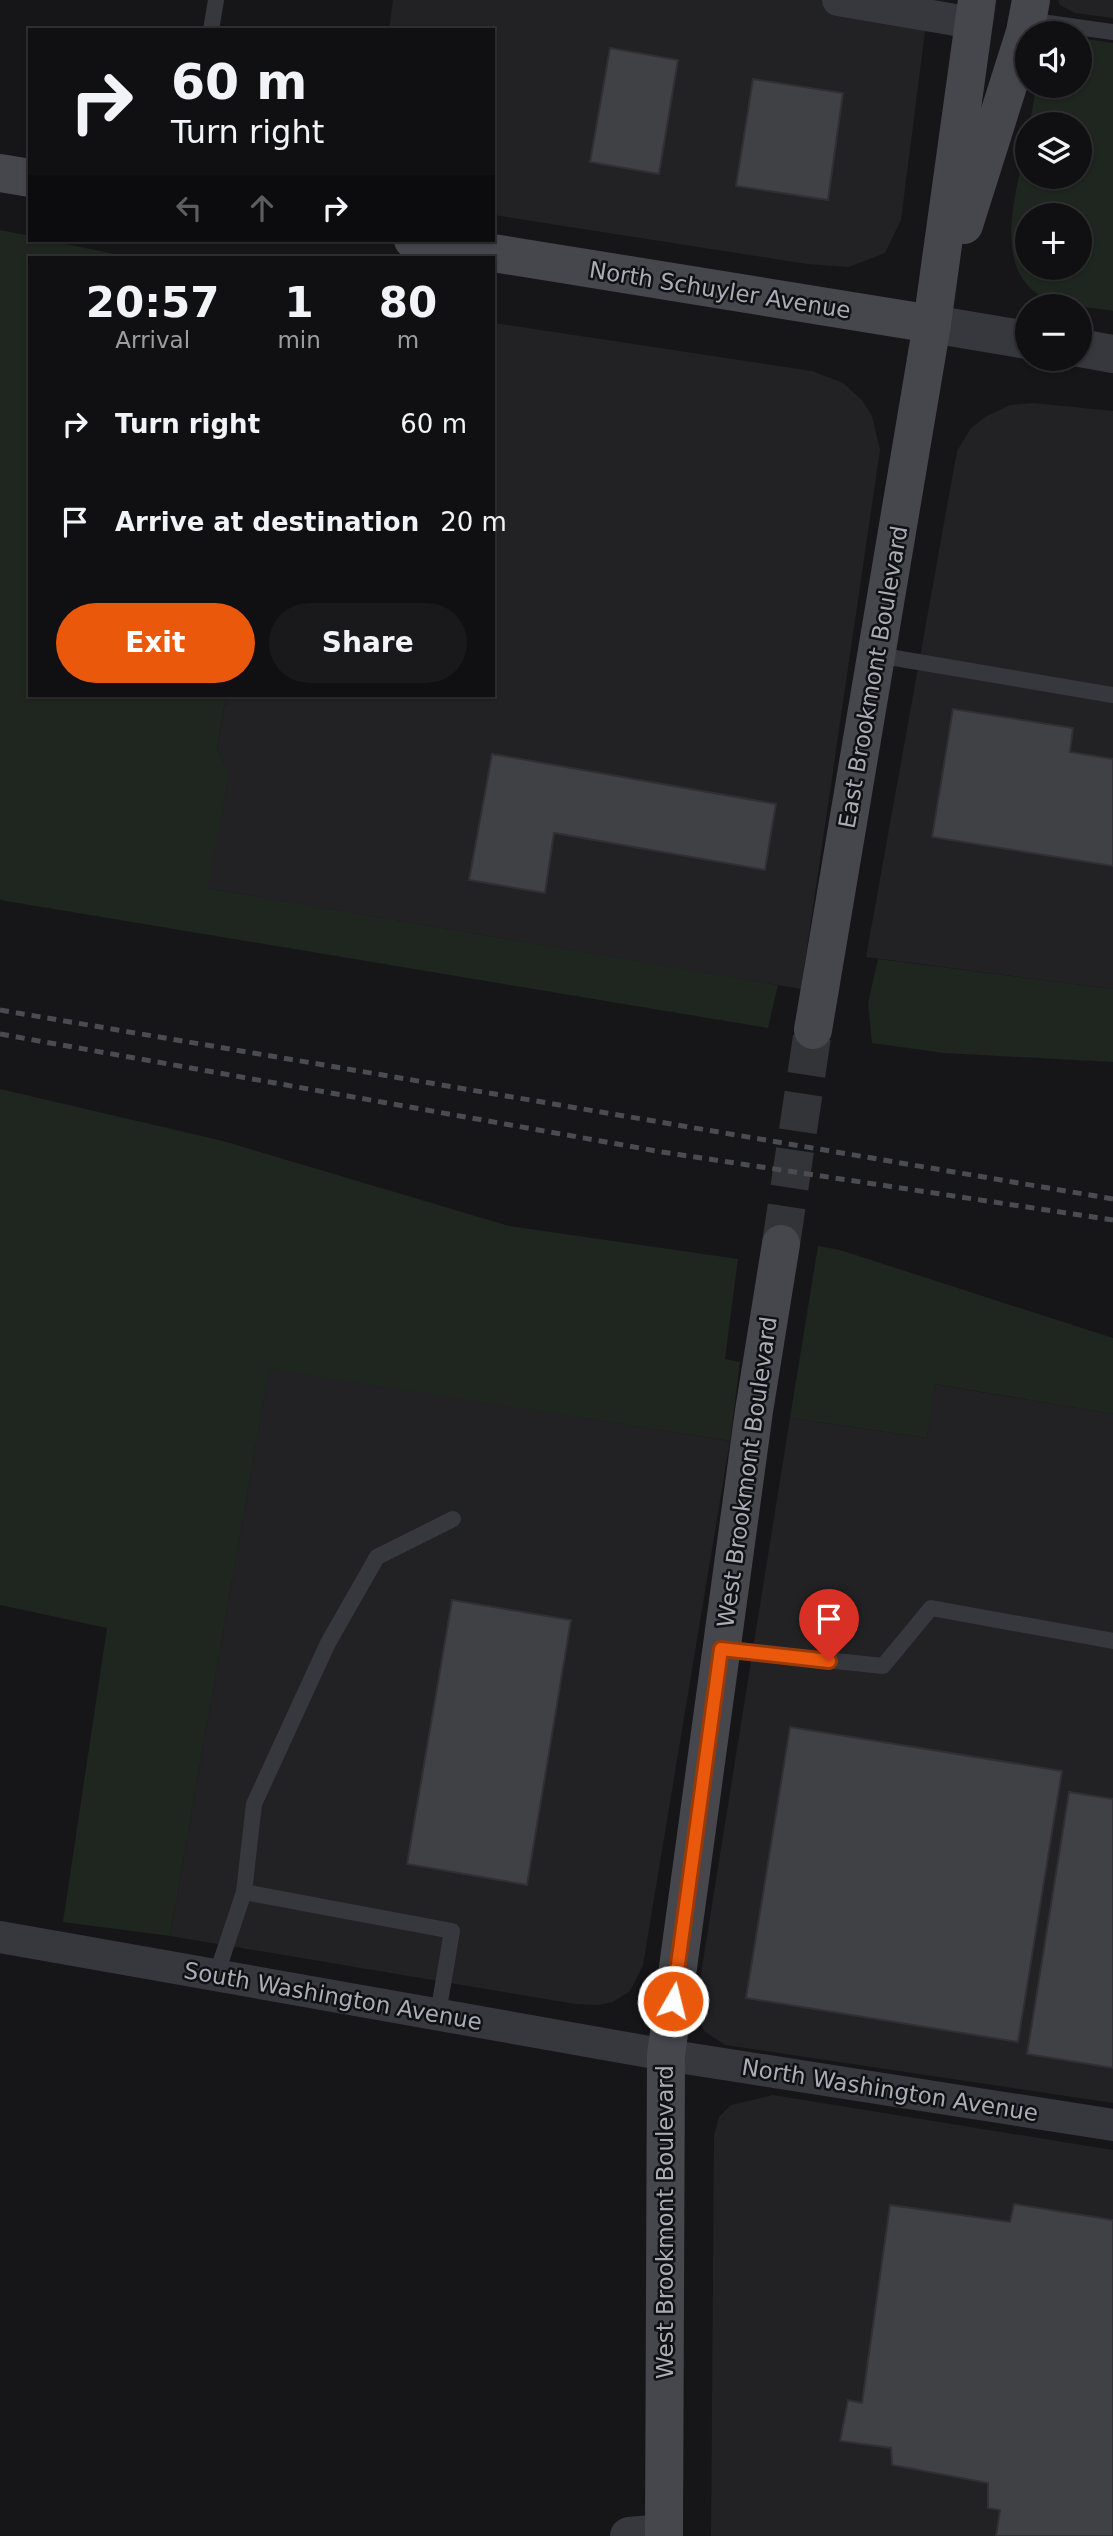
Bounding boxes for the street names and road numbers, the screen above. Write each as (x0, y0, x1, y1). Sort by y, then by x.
street label: North Schuyler Avenue (587, 256, 853, 324)
street label: East Brookmont Boulevard (834, 524, 912, 830)
street label: West Brookmont Boulevard (712, 1315, 782, 1629)
street label: South Washington Avenue (182, 1957, 484, 2035)
street label: North Washington Avenue (740, 2054, 1040, 2126)
street label: West Brookmont Boulevard (652, 2065, 678, 2379)

